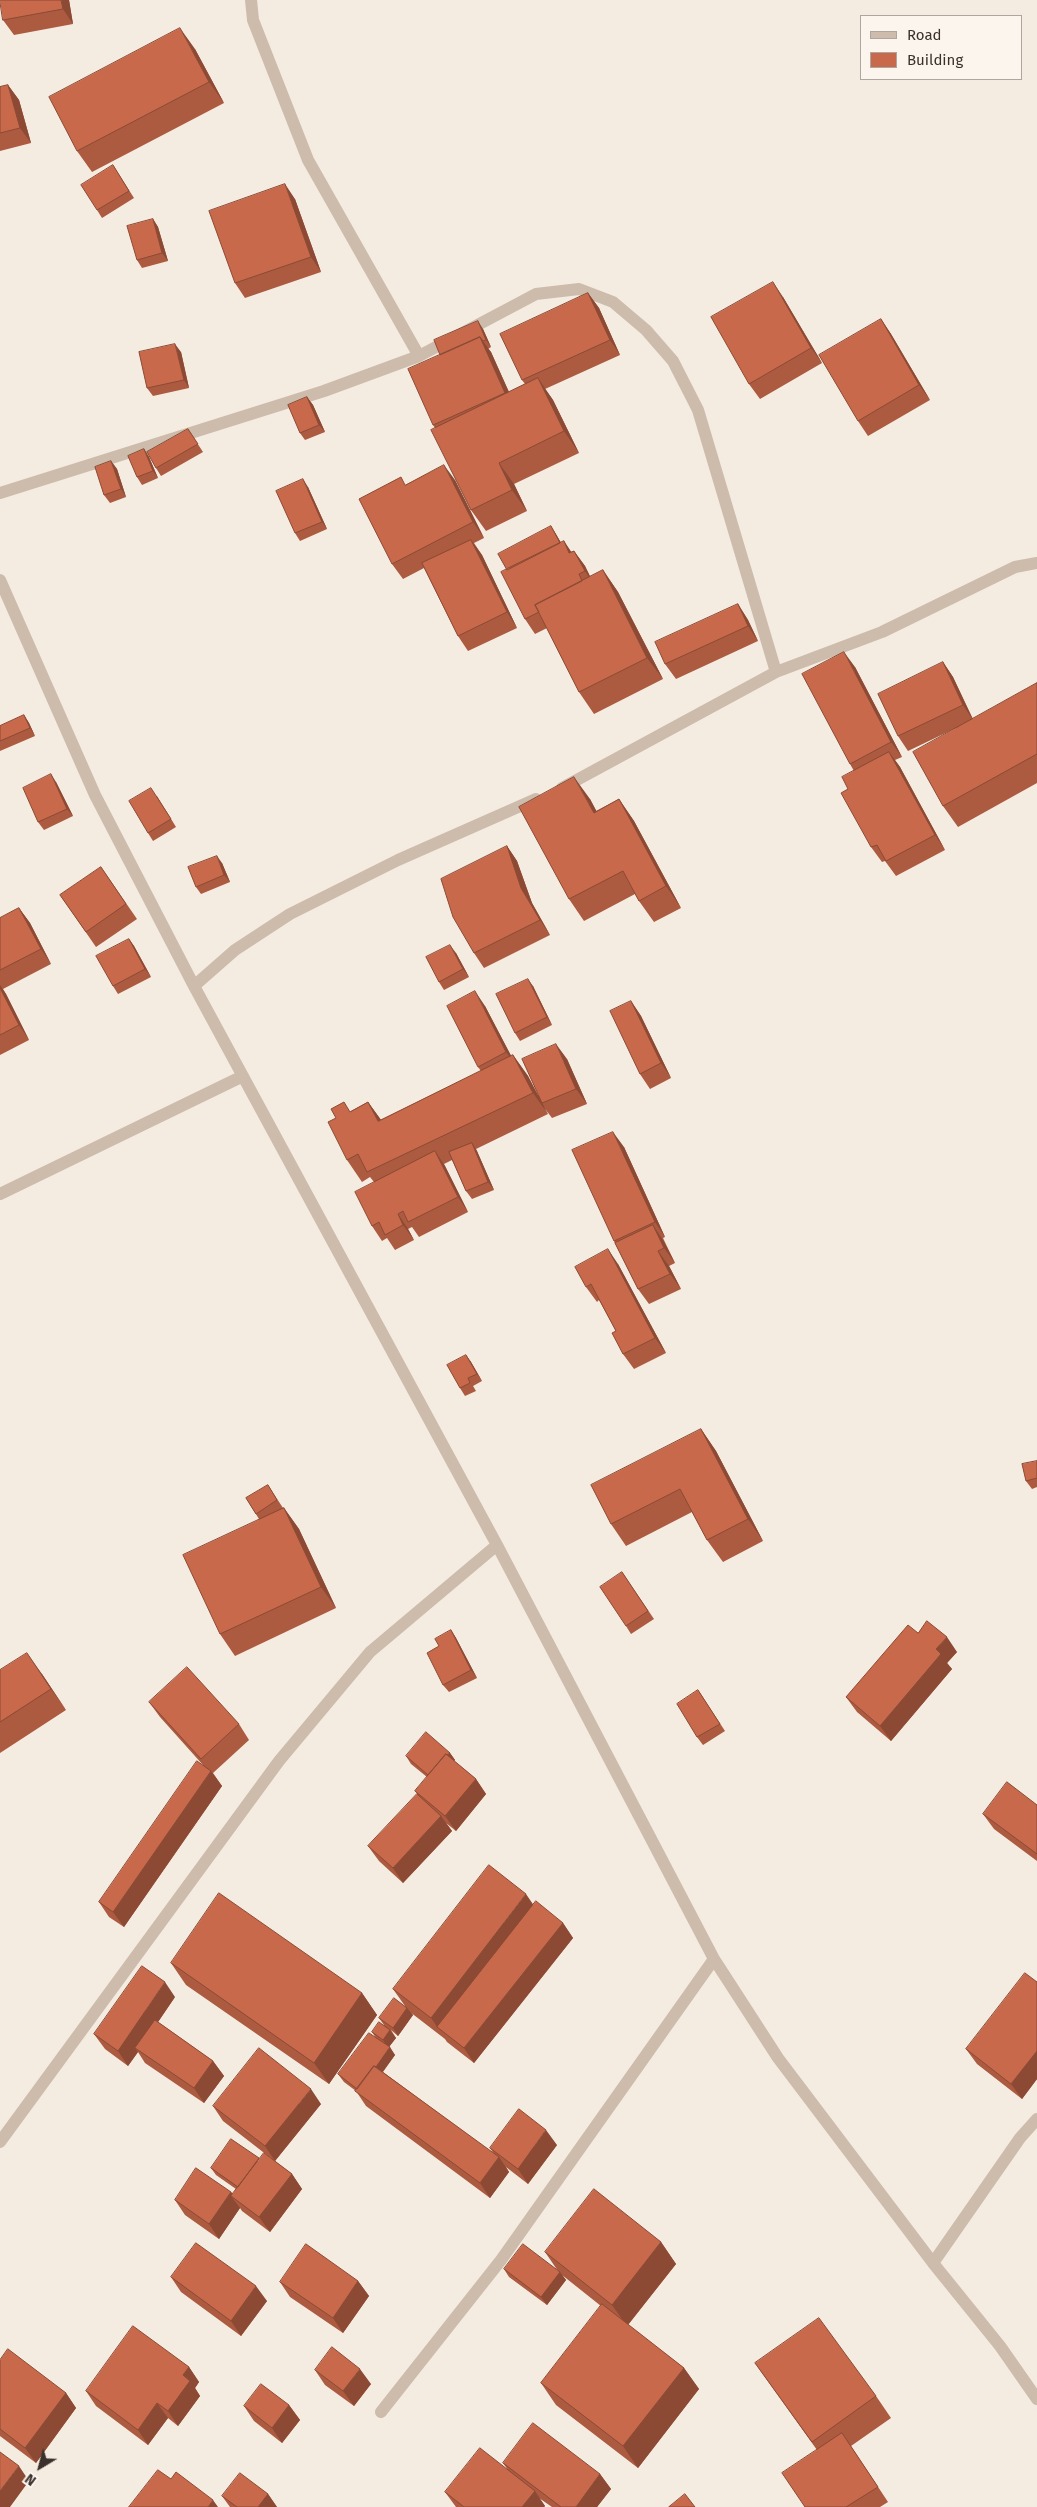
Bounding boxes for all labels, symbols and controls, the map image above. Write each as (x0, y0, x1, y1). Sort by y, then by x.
legend (860, 15, 1022, 80)
text: Road (907, 26, 942, 44)
text: Building (907, 51, 963, 69)
north arrow (15, 2442, 65, 2492)
text: N (22, 2470, 40, 2489)

